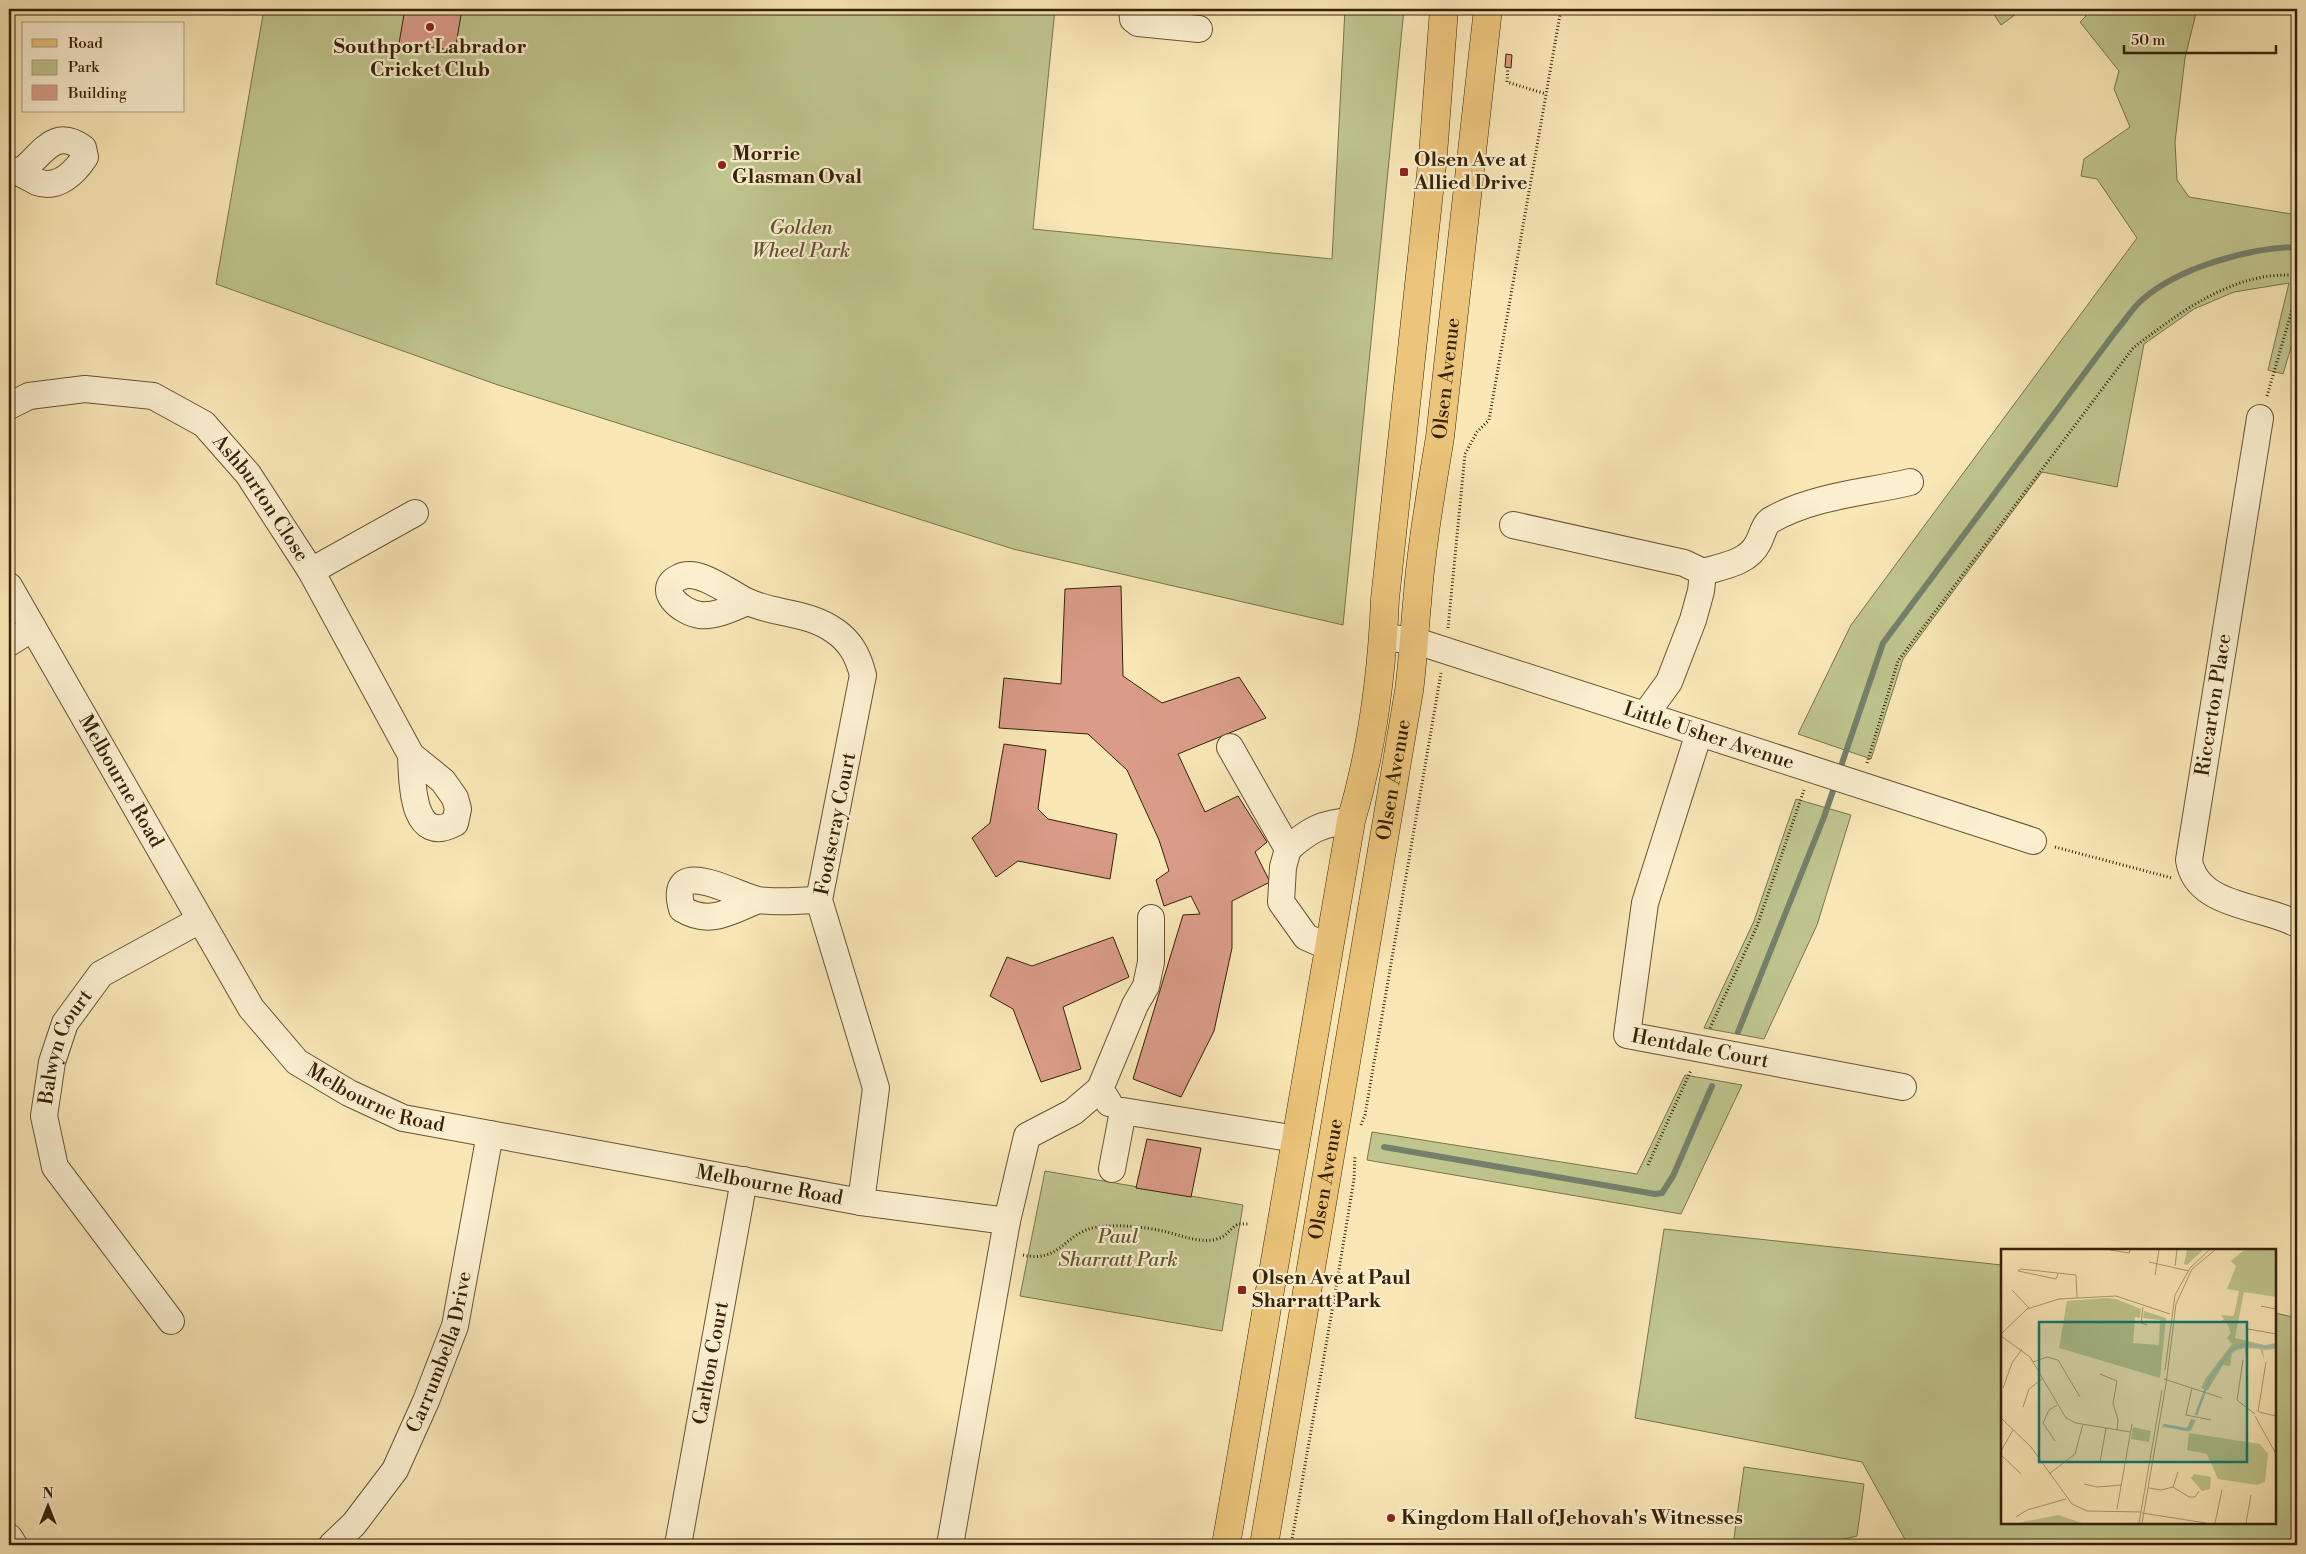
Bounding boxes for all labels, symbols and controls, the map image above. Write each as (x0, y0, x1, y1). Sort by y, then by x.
marker: Southport Labrador Cricket Club (424, 21, 436, 33)
legend (22, 22, 185, 112)
scale bar (2124, 22, 2276, 54)
text: 50 m (2131, 31, 2165, 50)
text: Road (68, 34, 103, 53)
place label: Southport Labrador Cricket Club (333, 35, 527, 83)
text: Park (68, 58, 100, 77)
text: Building (67, 84, 127, 103)
place label: Morrie Glasman Oval (732, 142, 862, 190)
place label: Olsen Ave at Allied Drive (1413, 148, 1528, 196)
marker: Morrie Glasman Oval (716, 159, 728, 171)
marker: Olsen Ave at Allied Drive (1398, 166, 1410, 178)
park label: Golden Wheel Park (752, 216, 850, 264)
street label: Olsen Avenue (1427, 316, 1466, 441)
street label: Ashburton Close (206, 429, 314, 567)
street label: Riccarton Place (2190, 632, 2238, 778)
street label: Little Usher Avenue (1620, 697, 1797, 775)
street label: Melbourne Road (73, 710, 169, 853)
street label: Olsen Avenue (1371, 718, 1416, 842)
street label: Footscray Court (810, 750, 862, 898)
street label: Balwyn Court (33, 985, 98, 1107)
street label: Hentdale Court (1629, 1024, 1771, 1074)
street label: Melbourne Road (302, 1058, 447, 1138)
street label: Olsen Avenue (1304, 1117, 1349, 1242)
street label: Melbourne Road (694, 1159, 846, 1211)
park label: Paul Sharratt Park (1058, 1225, 1178, 1273)
inset map (2001, 1249, 2276, 1524)
place label: Olsen Ave at Paul Sharratt Park (1252, 1266, 1411, 1314)
street label: Carrumbella Drive (401, 1269, 477, 1437)
marker: Olsen Ave at Paul Sharratt Park (1236, 1284, 1248, 1296)
street label: Carlton Court (687, 1299, 734, 1427)
north arrow (22, 1482, 72, 1532)
text: N (42, 1485, 54, 1503)
place label: Kingdom Hall of Jehovah's Witnesses (1401, 1506, 1743, 1531)
marker: Kingdom Hall of Jehovah's Witnesses (1385, 1512, 1397, 1524)

